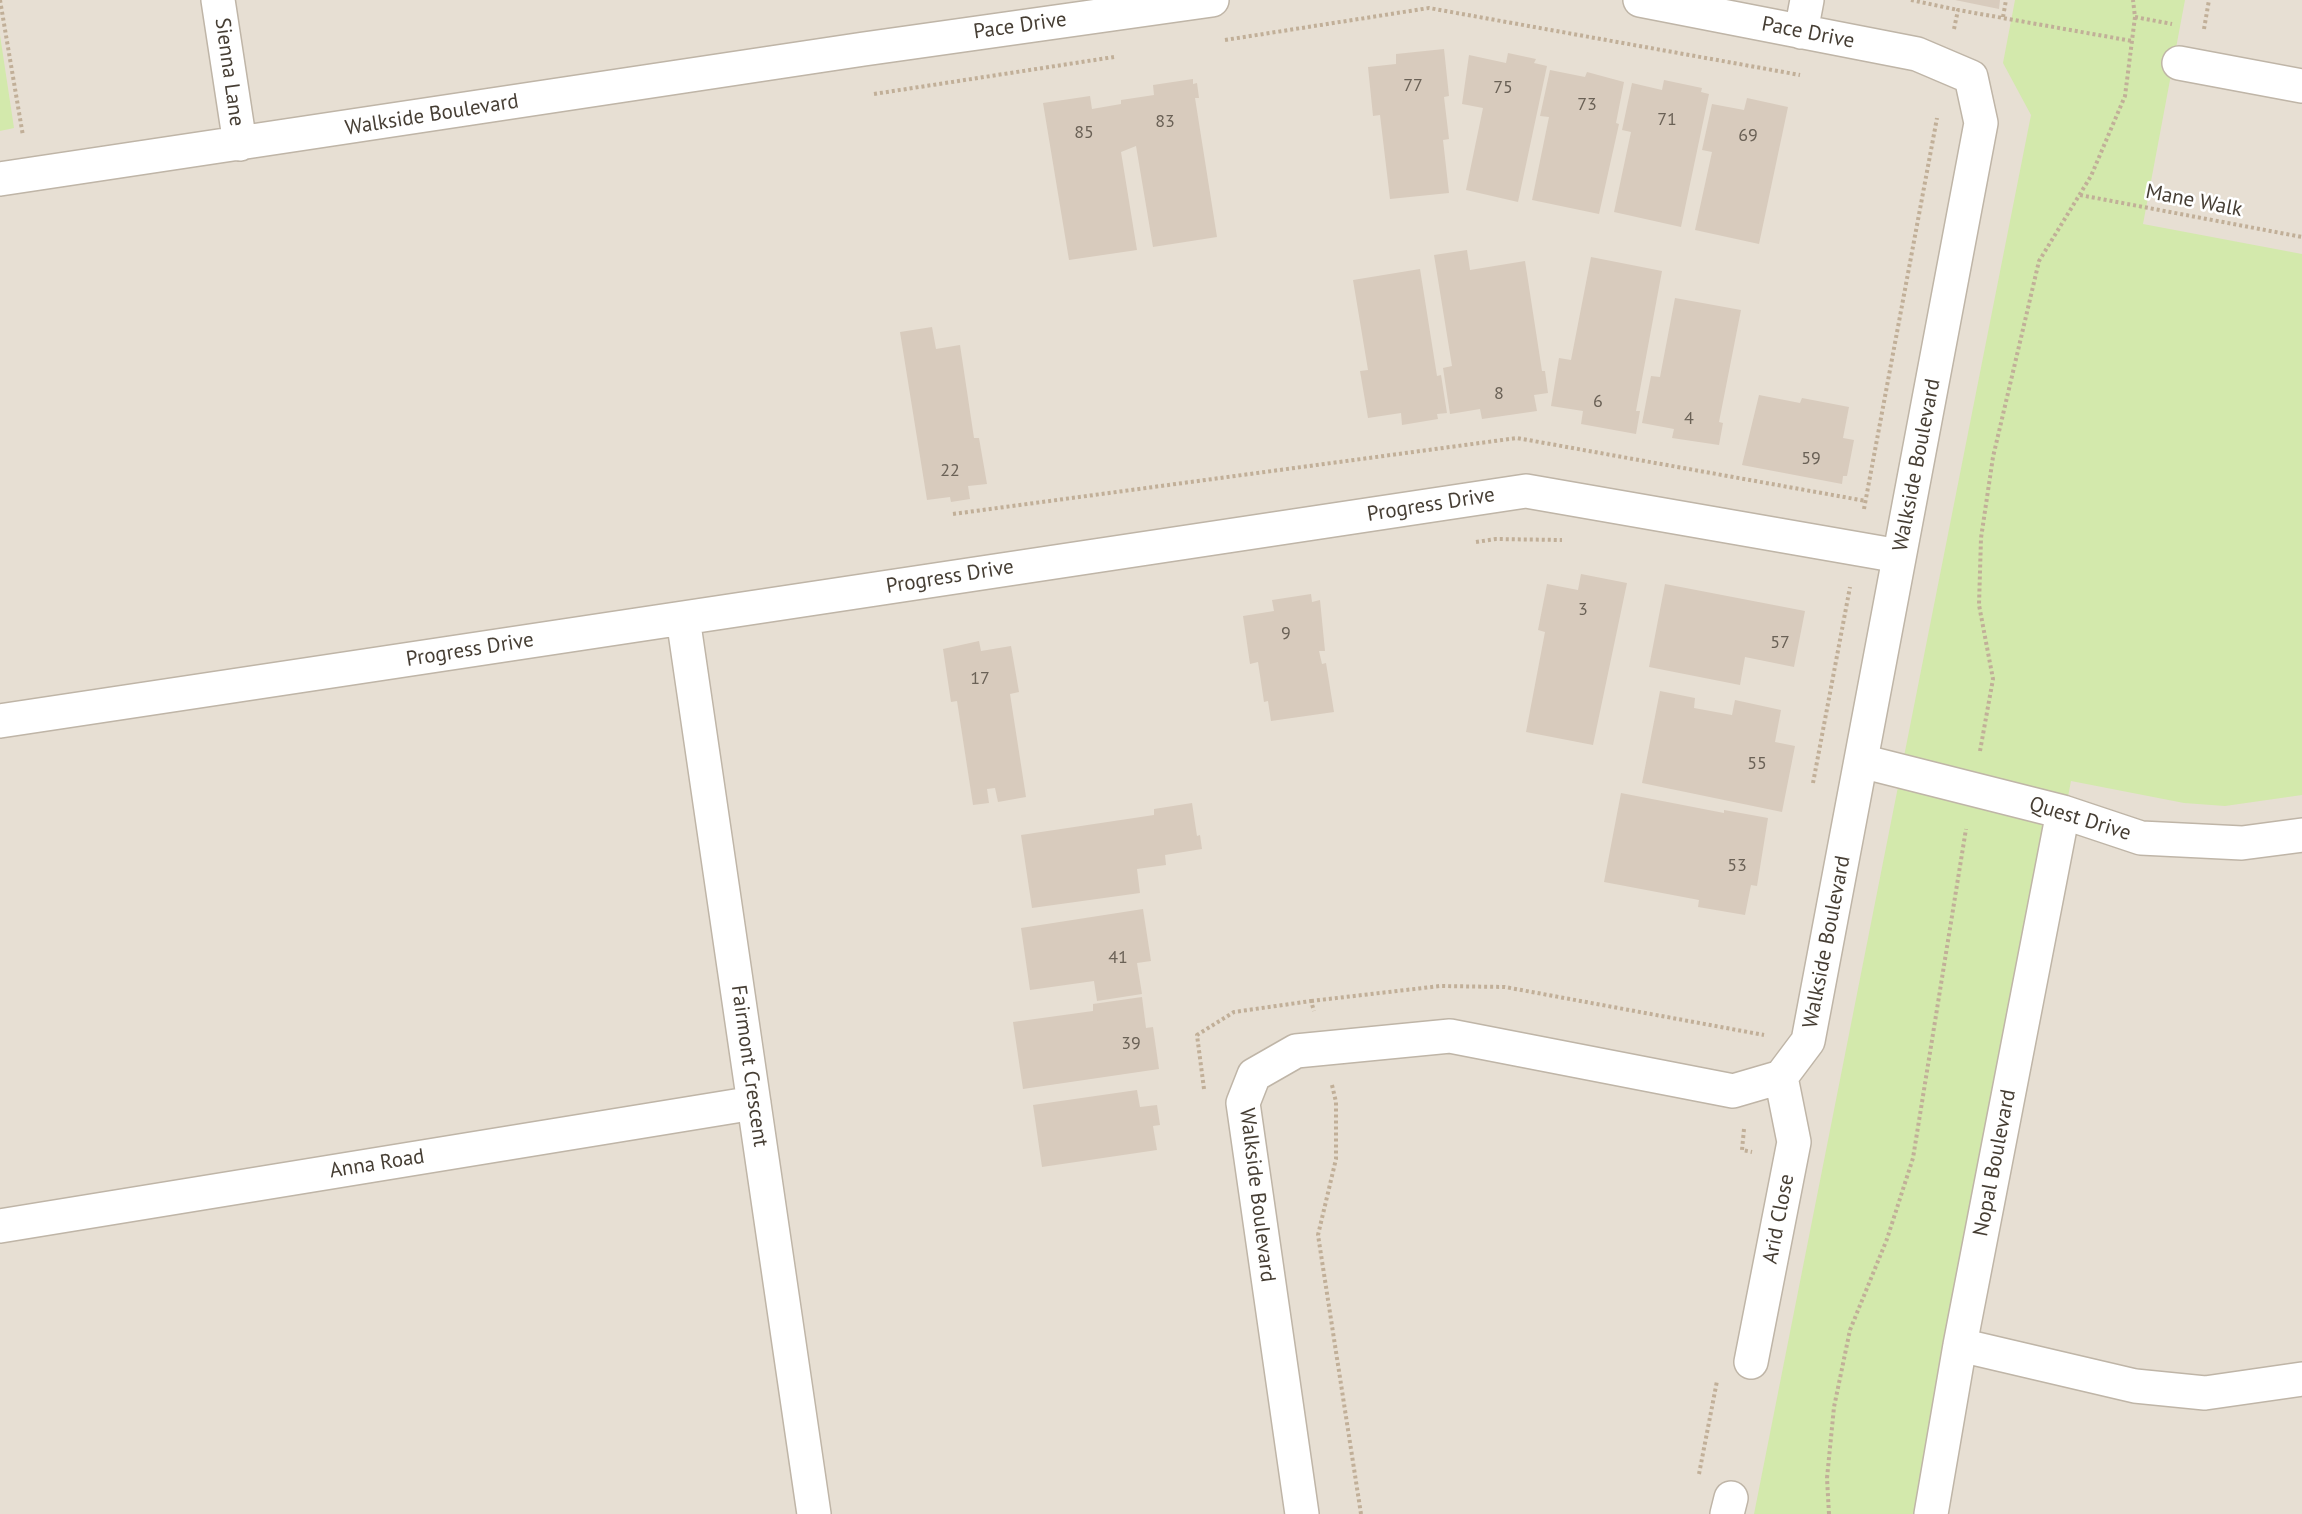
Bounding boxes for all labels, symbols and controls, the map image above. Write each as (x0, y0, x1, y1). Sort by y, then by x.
street label: Pace Drive (972, 7, 1068, 45)
street label: Pace Drive (1760, 12, 1856, 54)
street label: Sienna Lane (209, 16, 249, 128)
house number: 77 (1403, 75, 1423, 97)
house number: 75 (1493, 77, 1513, 99)
street label: Walkside Boulevard (343, 89, 521, 141)
house number: 73 (1577, 94, 1597, 116)
house number: 71 (1657, 109, 1677, 131)
house number: 83 (1155, 111, 1175, 133)
house number: 85 (1074, 122, 1094, 144)
house number: 69 (1738, 125, 1758, 147)
street label: Mane Walk (2144, 179, 2244, 223)
street label: Walkside Boulevard (1888, 377, 1946, 553)
house number: 8 (1494, 383, 1504, 405)
house number: 6 (1593, 391, 1603, 413)
house number: 4 (1684, 408, 1694, 430)
house number: 59 (1801, 448, 1821, 470)
house number: 22 (940, 460, 960, 482)
street label: Progress Drive (1365, 482, 1497, 528)
street label: Progress Drive (884, 554, 1016, 600)
house number: 3 (1578, 599, 1588, 621)
house number: 9 (1281, 623, 1291, 645)
street label: Progress Drive (404, 627, 536, 673)
house number: 57 (1770, 632, 1790, 654)
house number: 17 (970, 668, 990, 690)
house number: 55 (1747, 753, 1767, 775)
street label: Quest Drive (2026, 792, 2134, 846)
street label: Walkside Boulevard (1798, 854, 1856, 1030)
house number: 53 (1727, 855, 1747, 877)
house number: 41 (1108, 947, 1128, 969)
street label: Fairmont Crescent (725, 983, 773, 1149)
house number: 39 (1121, 1033, 1141, 1055)
street label: Nopal Boulevard (1968, 1087, 2022, 1239)
street label: Walkside Boulevard (1234, 1106, 1280, 1284)
street label: Anna Road (328, 1144, 426, 1184)
street label: Arid Close (1758, 1172, 1800, 1266)

